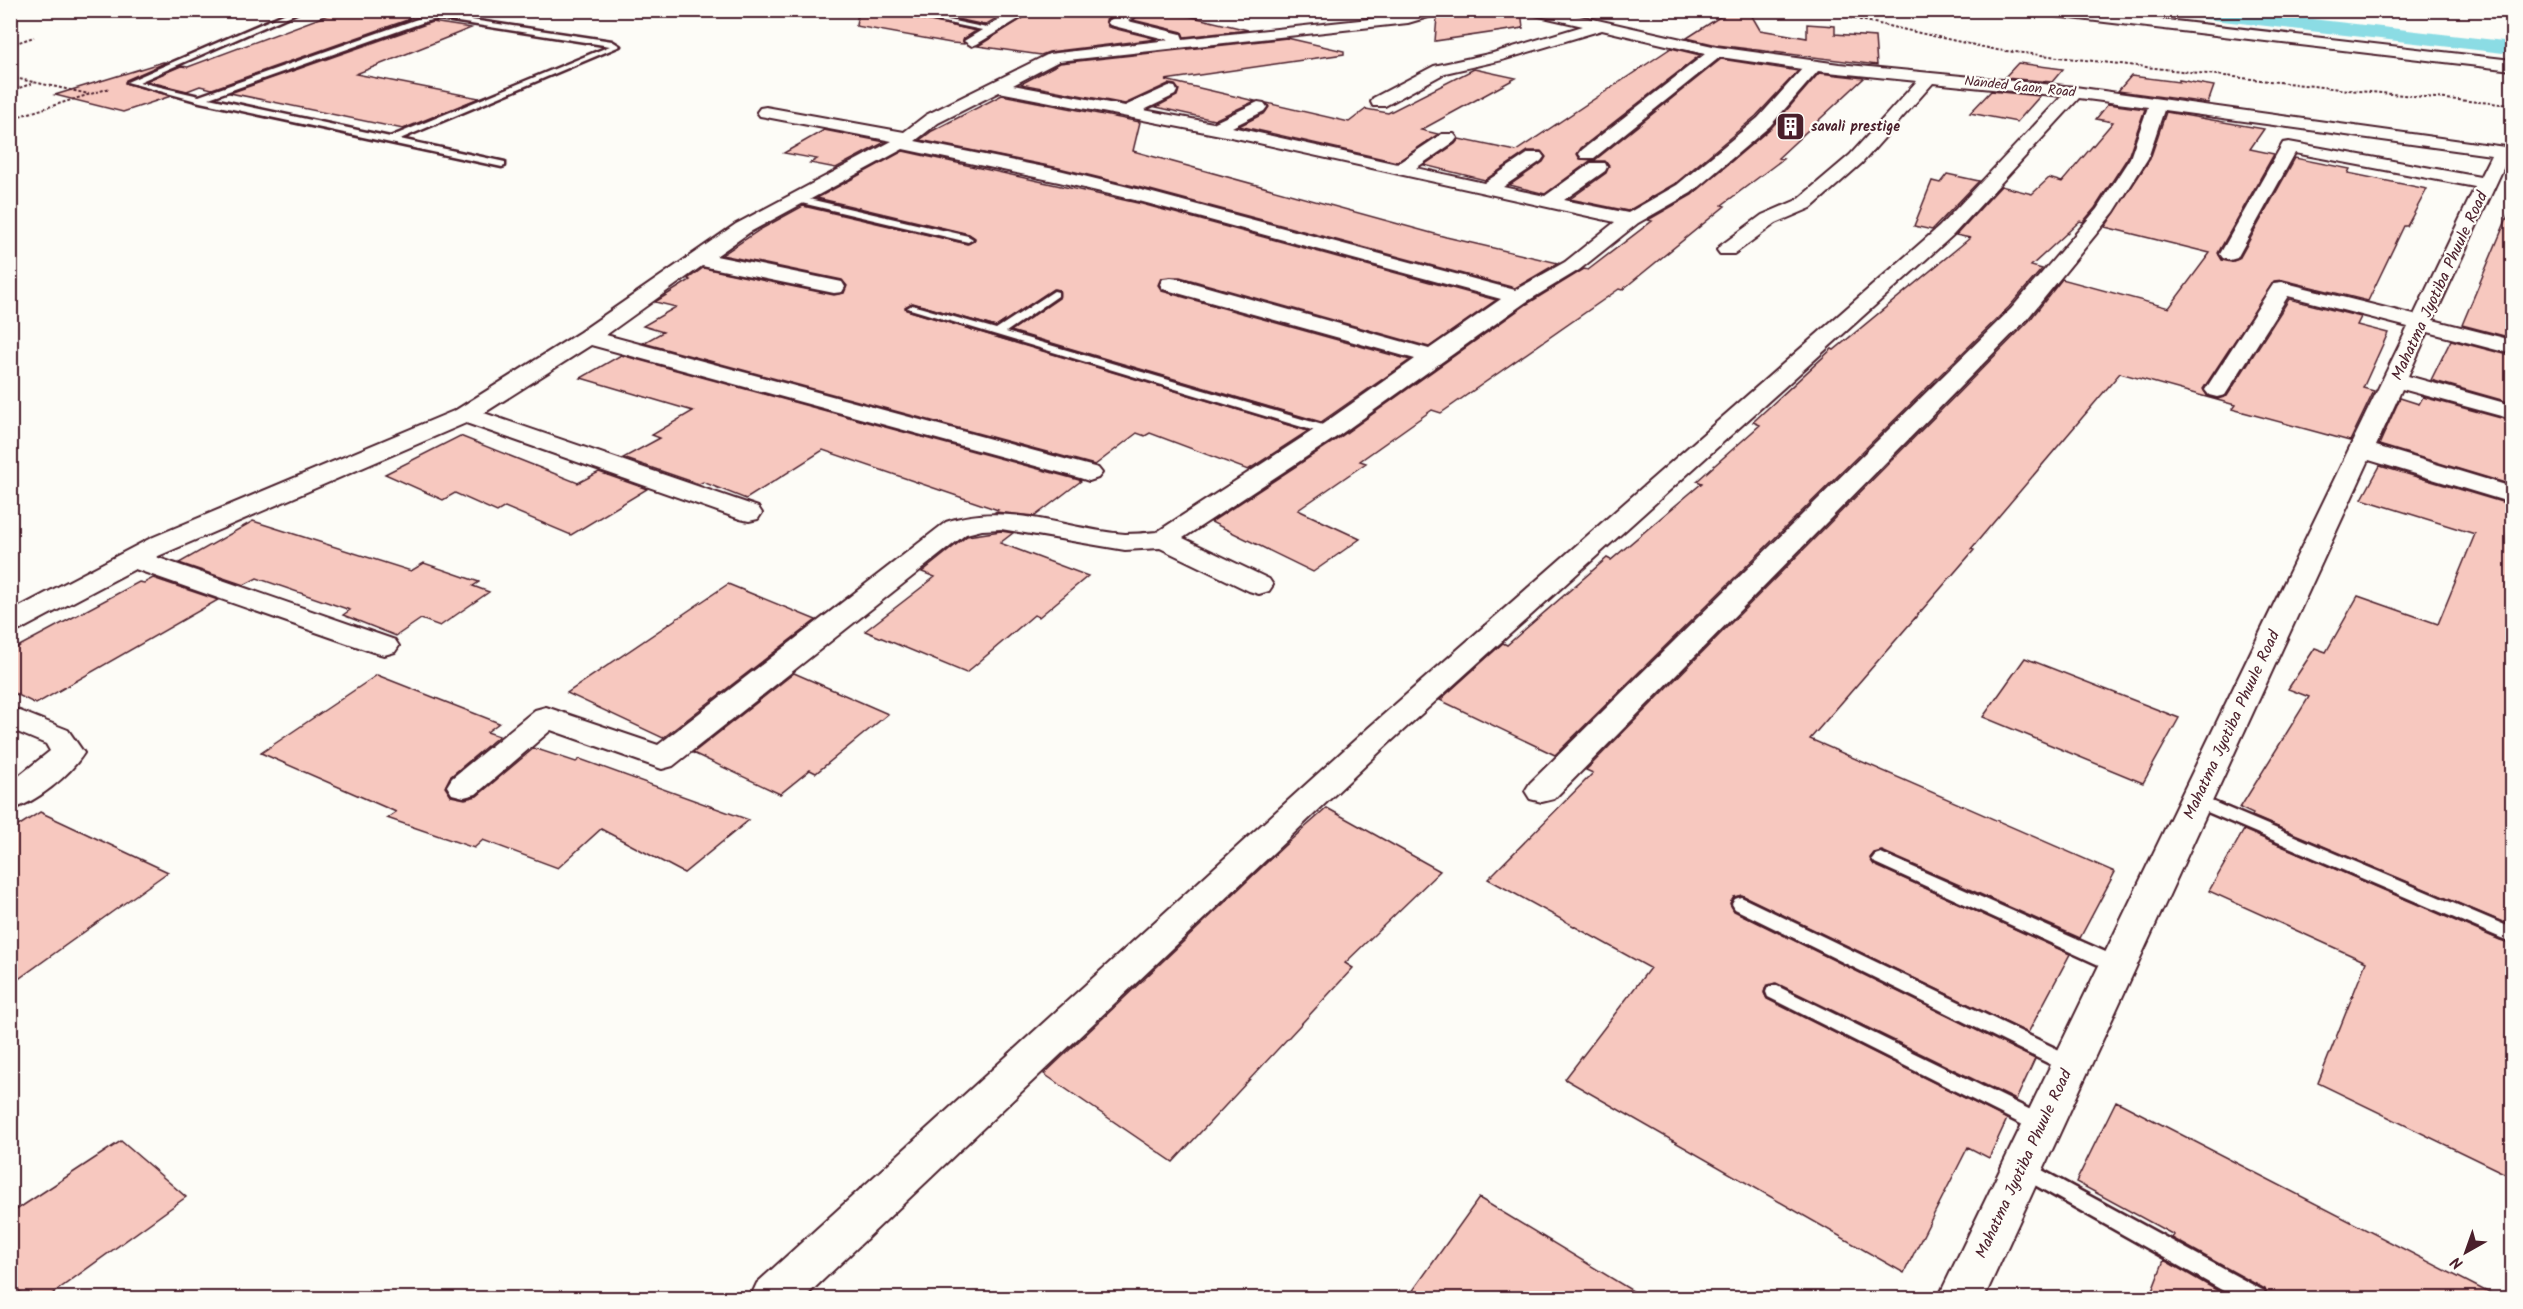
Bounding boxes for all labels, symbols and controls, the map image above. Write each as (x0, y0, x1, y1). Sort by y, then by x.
street label: Nanded Gaon Road (1963, 70, 2078, 104)
building icon: savali prestige (1774, 111, 1806, 143)
place label: savali prestige (1811, 116, 1900, 138)
street label: Mahatma Jyotiba Phuule Road (2385, 186, 2495, 385)
street label: Mahatma Jyotiba Phuule Road (2177, 625, 2287, 824)
street label: Mahatma Jyotiba Phuule Road (1969, 1064, 2079, 1263)
north arrow (2436, 1222, 2496, 1282)
text: N (2445, 1250, 2469, 1275)

